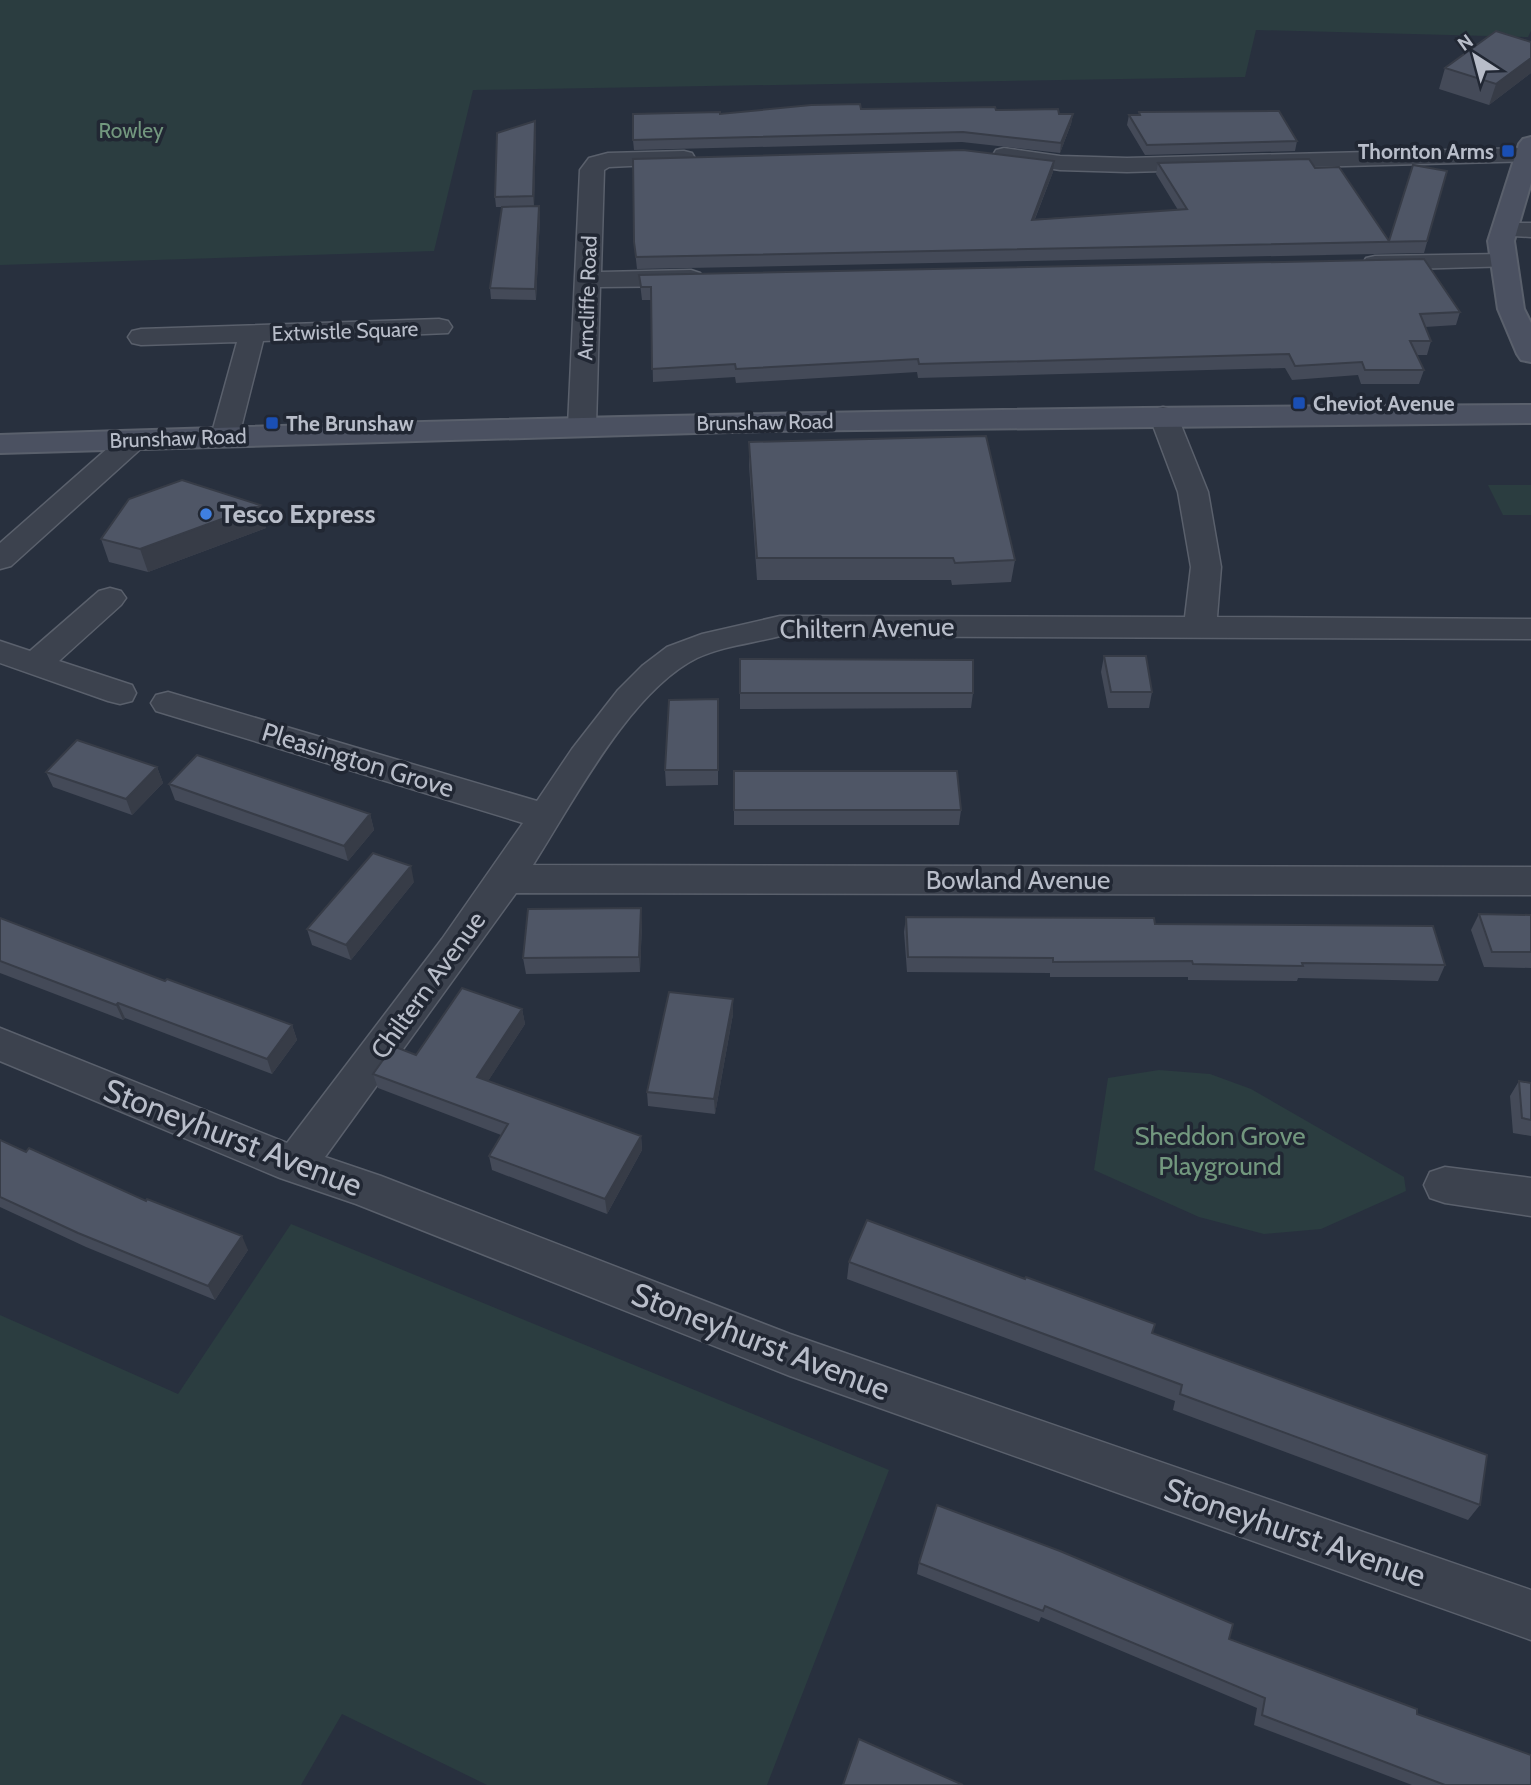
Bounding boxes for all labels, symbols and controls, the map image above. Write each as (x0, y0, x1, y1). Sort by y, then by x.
north arrow (1440, 21, 1510, 91)
text: N (1453, 29, 1477, 56)
park label: Rowley (98, 118, 164, 143)
place label: Thornton Arms (1358, 139, 1494, 164)
marker: Thornton Arms (1500, 143, 1516, 159)
street label: Arncliffe Road (572, 235, 602, 361)
street label: Extwistle Square (271, 316, 419, 346)
place label: Cheviot Avenue (1313, 391, 1455, 416)
marker: Cheviot Avenue (1291, 395, 1307, 411)
street label: Brunshaw Road (696, 408, 834, 436)
place label: The Brunshaw (286, 411, 414, 436)
marker: The Brunshaw (264, 415, 280, 431)
street label: Brunshaw Road (109, 423, 247, 453)
place label: Tesco Express (220, 498, 375, 530)
marker: Tesco Express (198, 506, 214, 522)
street label: Chiltern Avenue (779, 610, 955, 646)
street label: Pleasington Grove (258, 716, 458, 804)
street label: Bowland Avenue (926, 864, 1110, 896)
street label: Chiltern Avenue (364, 905, 492, 1065)
street label: Stoneyhurst Avenue (98, 1070, 368, 1204)
park label: Sheddon Grove Playground (1134, 1120, 1306, 1182)
street label: Stoneyhurst Avenue (626, 1274, 896, 1408)
street label: Stoneyhurst Avenue (1159, 1469, 1431, 1595)

